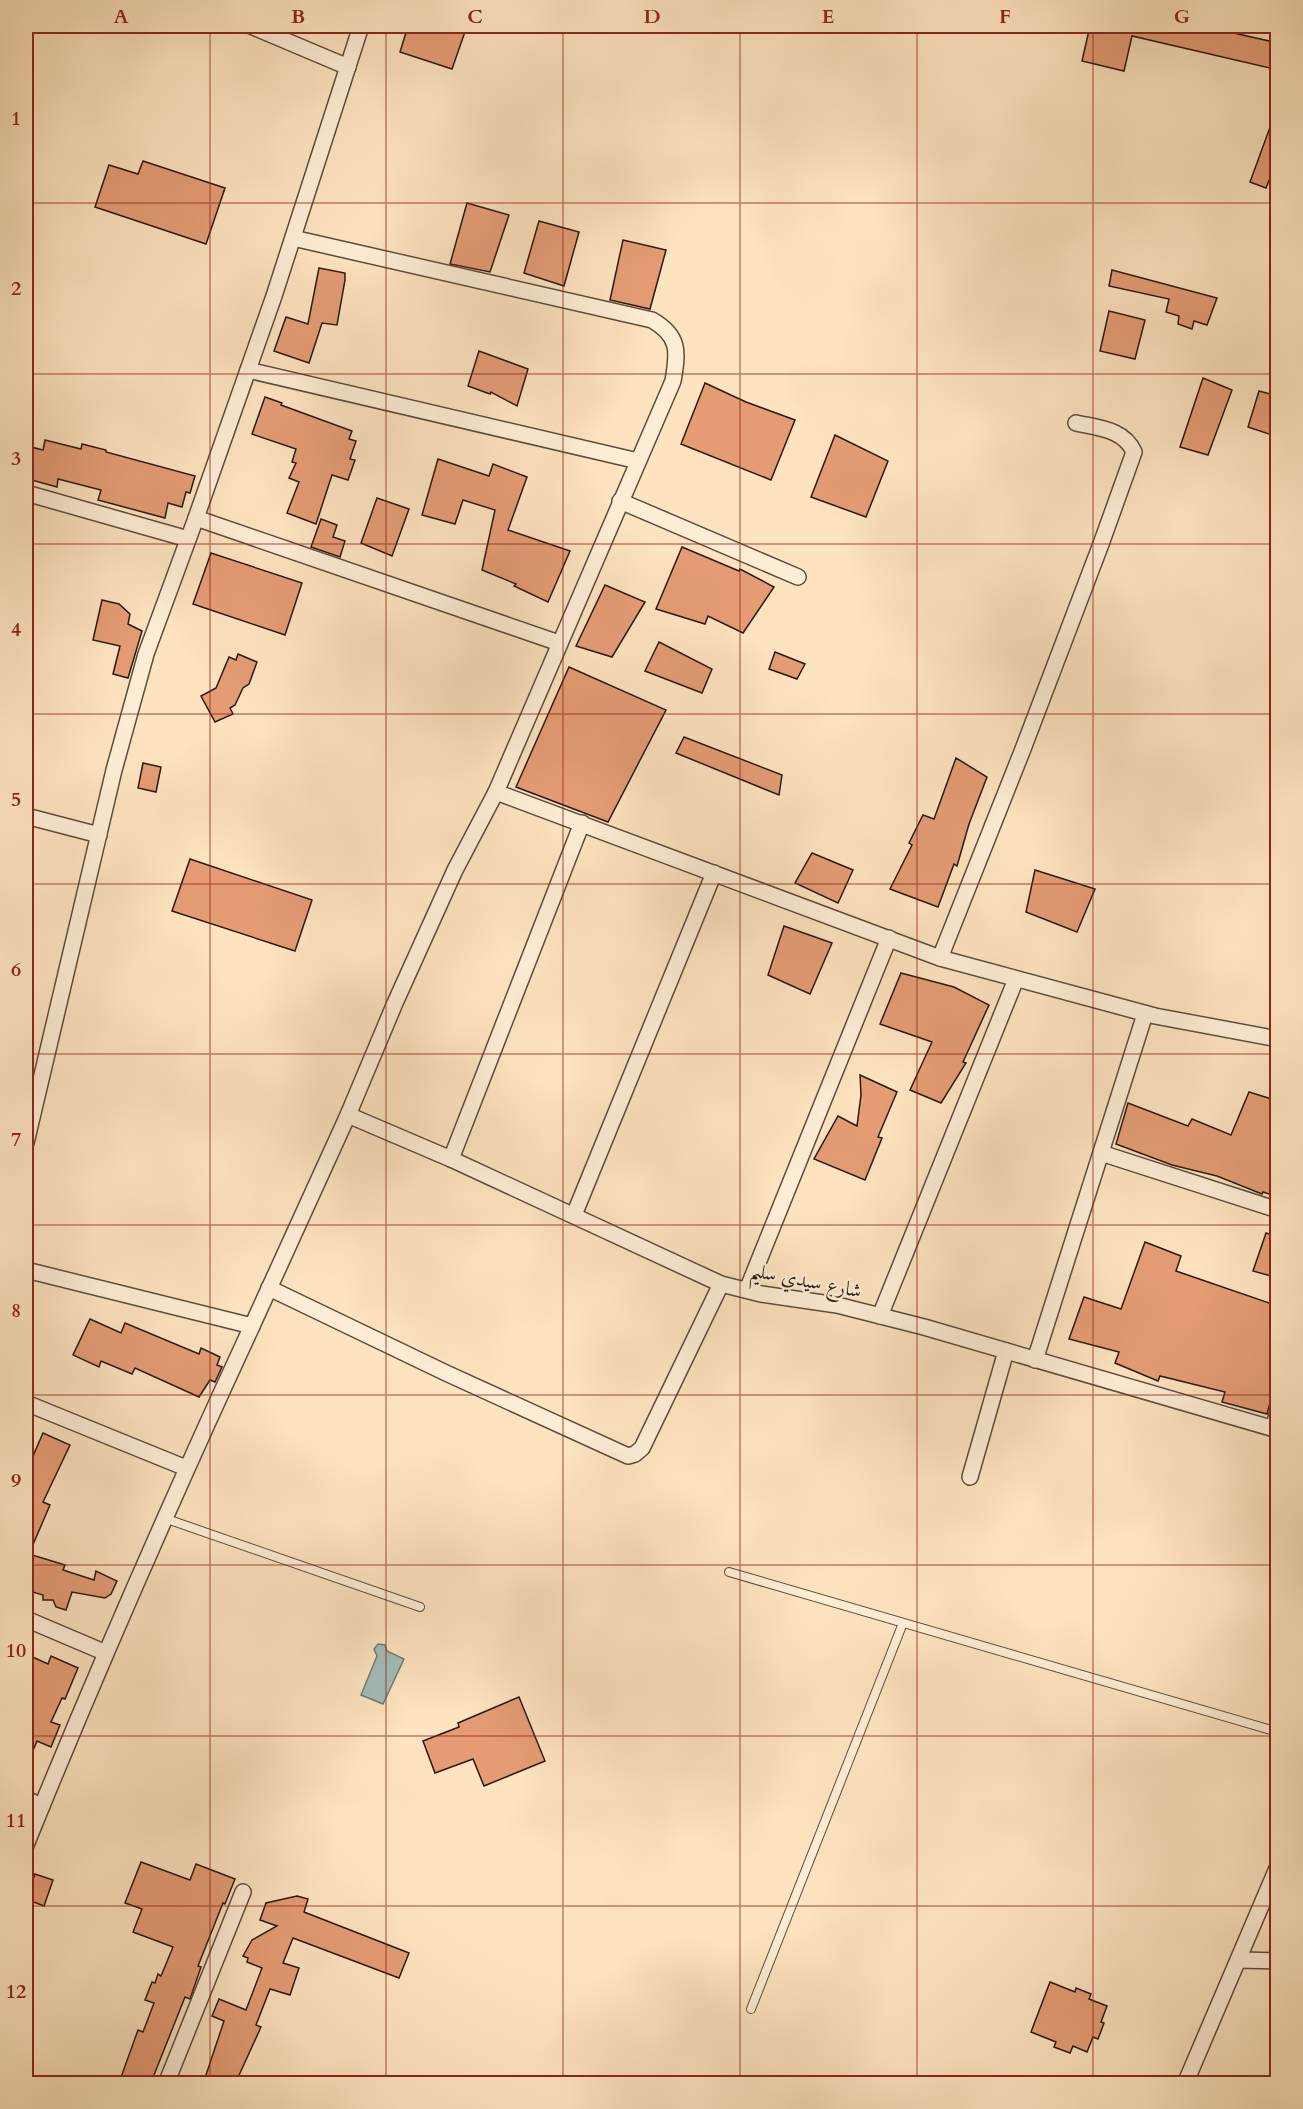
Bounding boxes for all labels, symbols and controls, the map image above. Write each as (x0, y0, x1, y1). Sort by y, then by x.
text: A (113, 3, 129, 30)
text: B (291, 3, 305, 30)
text: C (467, 3, 483, 30)
text: D (643, 3, 661, 30)
text: E (822, 3, 834, 30)
text: F (999, 3, 1011, 30)
text: G (1174, 3, 1190, 30)
text: 1 (11, 105, 21, 132)
text: 2 (11, 275, 21, 302)
text: 3 (11, 445, 21, 472)
text: 4 (11, 616, 21, 643)
text: 5 (11, 786, 21, 813)
text: 6 (11, 956, 21, 983)
text: 7 (11, 1126, 21, 1153)
street label: شارع سيدي سليم (747, 1256, 864, 1310)
text: 8 (11, 1297, 21, 1324)
text: 9 (11, 1467, 21, 1494)
text: 10 (6, 1637, 26, 1664)
text: 11 (6, 1807, 26, 1834)
text: 12 (6, 1978, 26, 2005)

